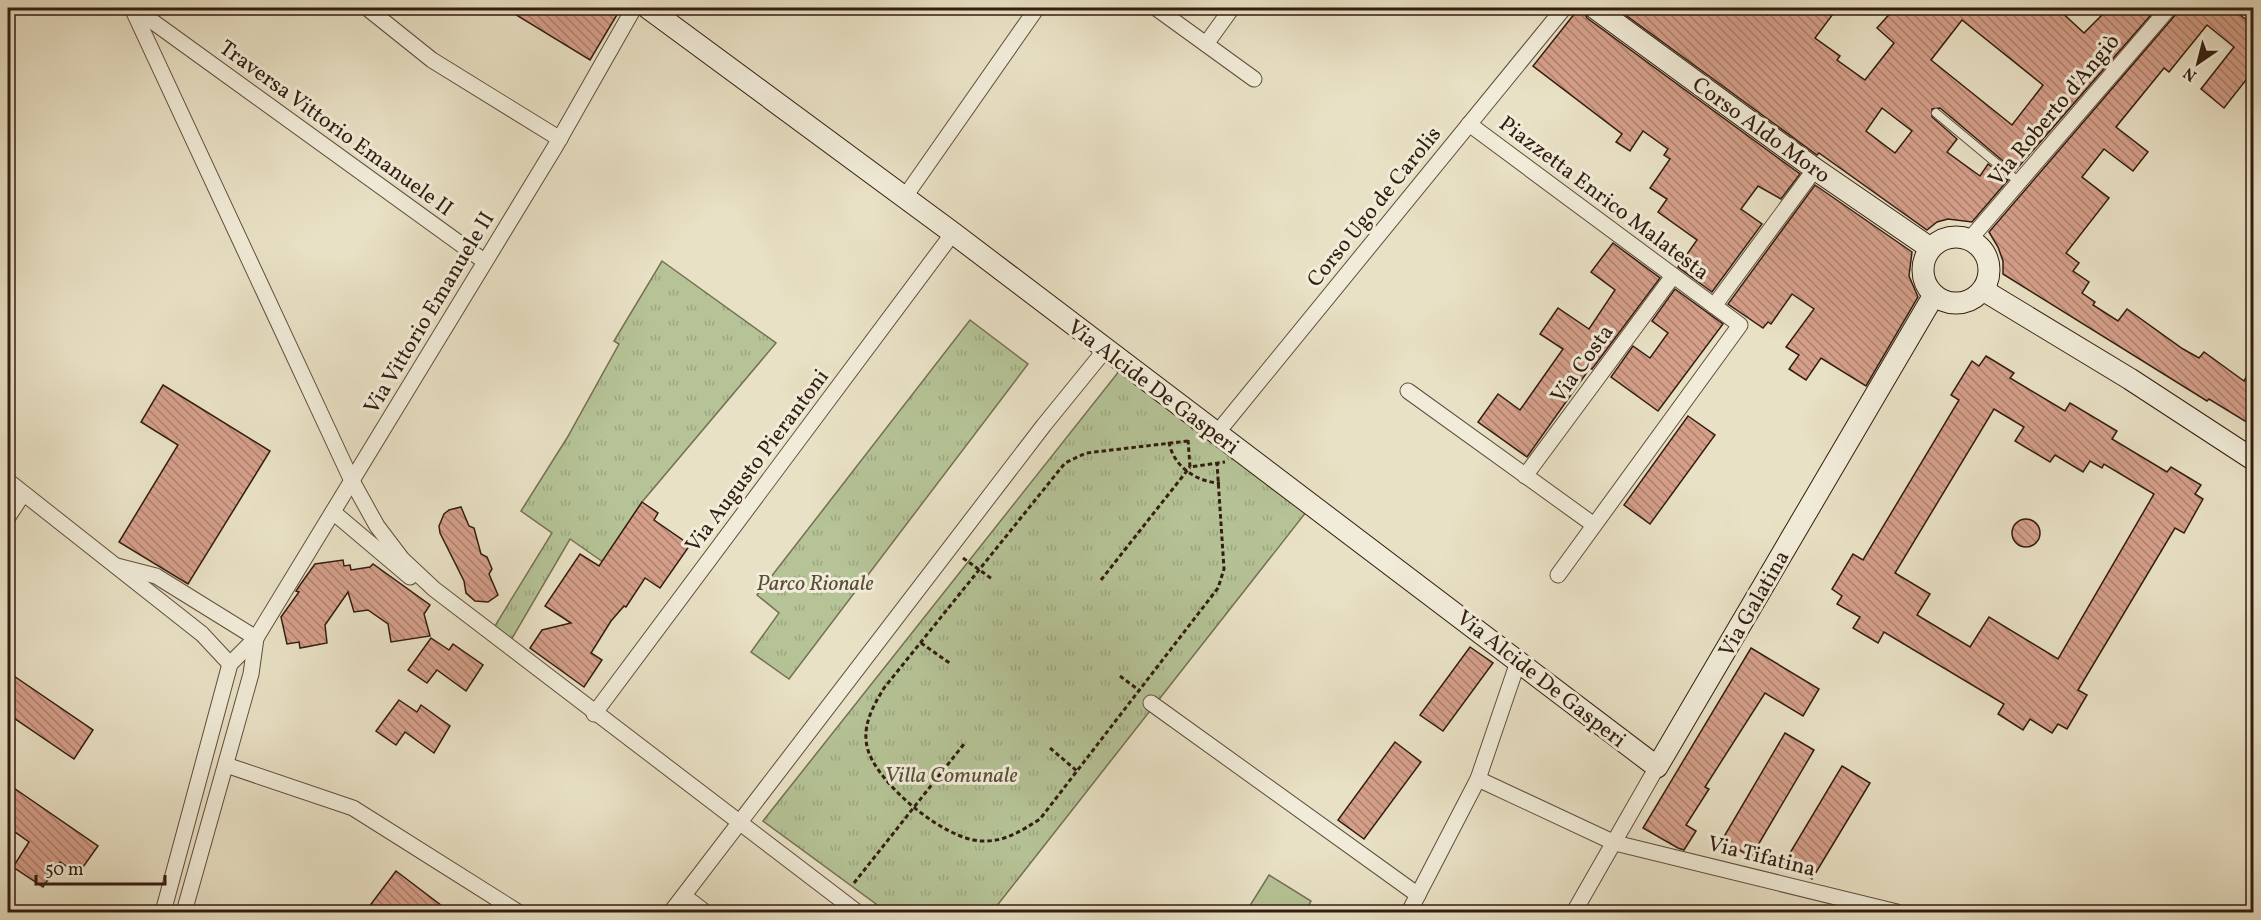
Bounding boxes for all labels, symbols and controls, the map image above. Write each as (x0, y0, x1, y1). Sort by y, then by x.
street label: Via Roberto d'Angiò (1982, 28, 2128, 193)
street label: Traversa Vittorio Emanuele II (212, 33, 459, 225)
north arrow (2168, 33, 2228, 93)
text: N (2179, 61, 2202, 86)
street label: Corso Aldo Moro (1685, 70, 1836, 192)
street label: Piazzetta Enrico Malatesta (1492, 110, 1715, 288)
street label: Corso Ugo de Carolis (1300, 121, 1450, 295)
street label: Via Vittorio Emanuele II (357, 206, 503, 420)
street label: Via Alcide De Gasperi (1060, 313, 1245, 463)
street label: Via Costa (1544, 319, 1622, 410)
street label: Via Augusto Pierantoni (679, 363, 837, 560)
street label: Via Galatina (1712, 545, 1798, 663)
park label: Parco Rionale (756, 569, 874, 600)
street label: Via Alcide De Gasperi (1449, 604, 1632, 756)
park label: Villa Comunale (884, 761, 1018, 792)
street label: Via Tifatina (1704, 829, 1819, 886)
scale bar (36, 848, 165, 886)
text: 50 m (45, 858, 84, 883)

